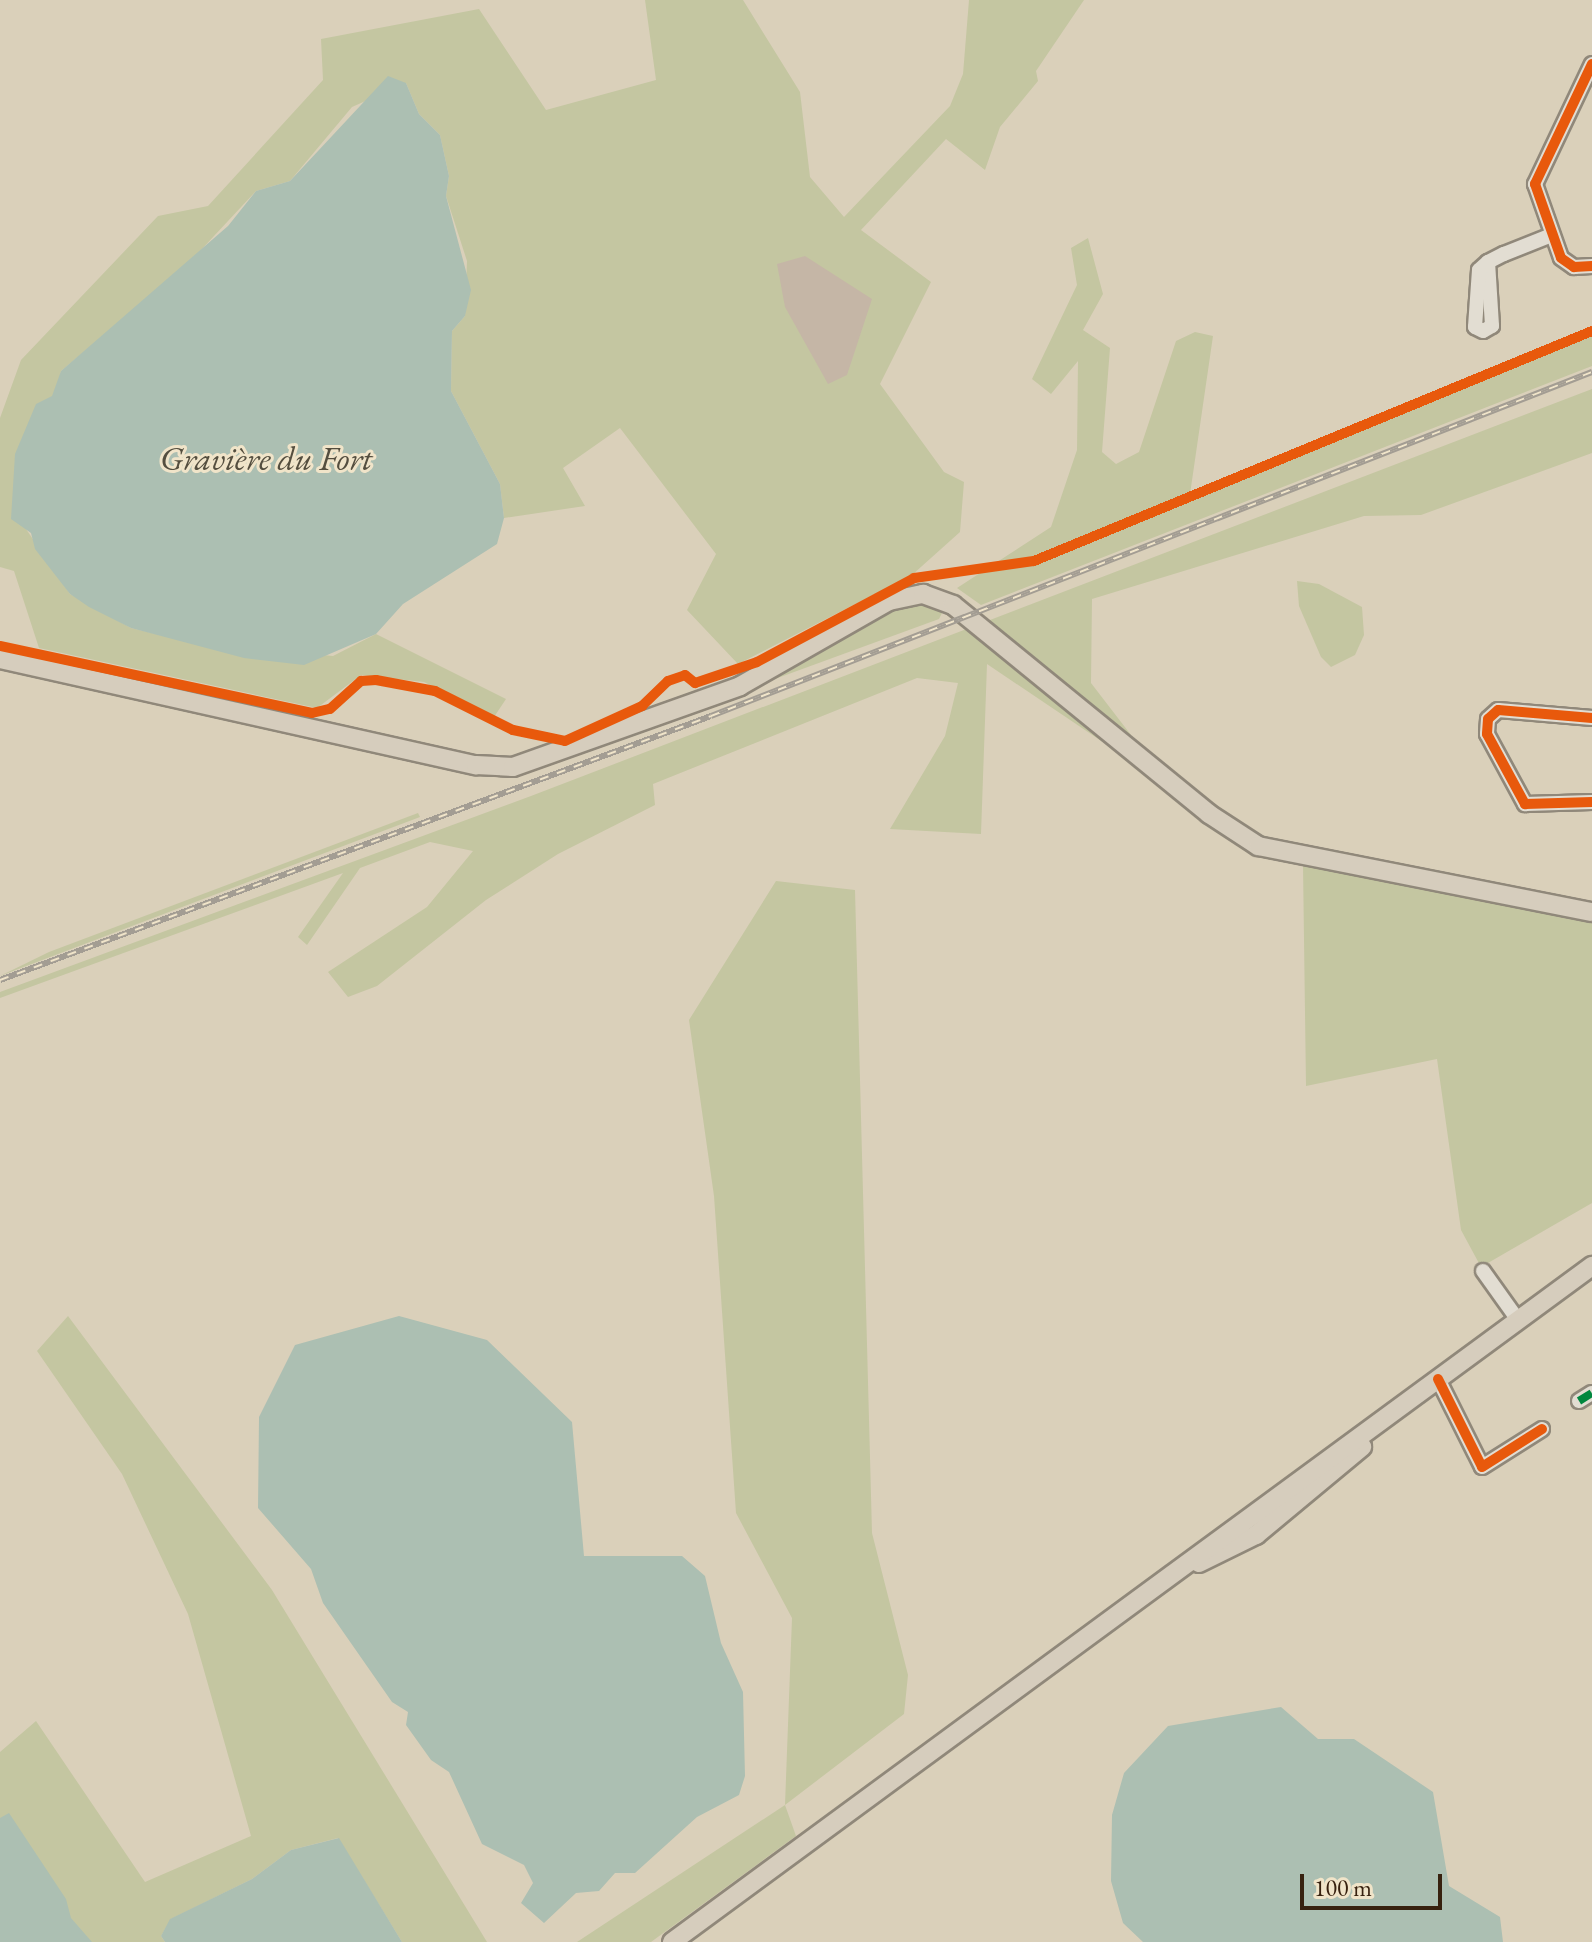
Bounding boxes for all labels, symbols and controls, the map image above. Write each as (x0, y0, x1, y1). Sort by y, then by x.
water label: Gravière du Fort (160, 439, 372, 479)
scale bar (1304, 1858, 1446, 1908)
text: 100 m (1314, 1872, 1372, 1903)

